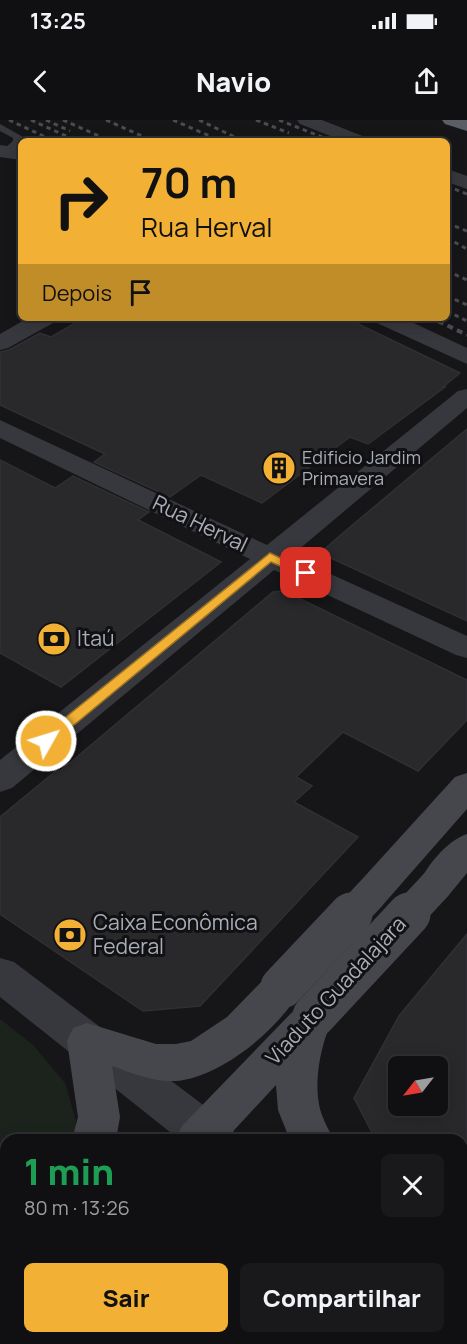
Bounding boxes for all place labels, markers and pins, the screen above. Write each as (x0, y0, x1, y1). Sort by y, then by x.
place label: Edificio Jardim Primavera (302, 445, 421, 490)
building icon: Edificio Jardim Primavera (261, 450, 297, 486)
pin (280, 547, 331, 598)
bank icon: Itaú (36, 621, 72, 657)
place label: Itaú (77, 624, 114, 652)
place label: Caixa Econômica Federal (93, 908, 258, 960)
bank icon: Caixa Econômica Federal (52, 917, 88, 953)

